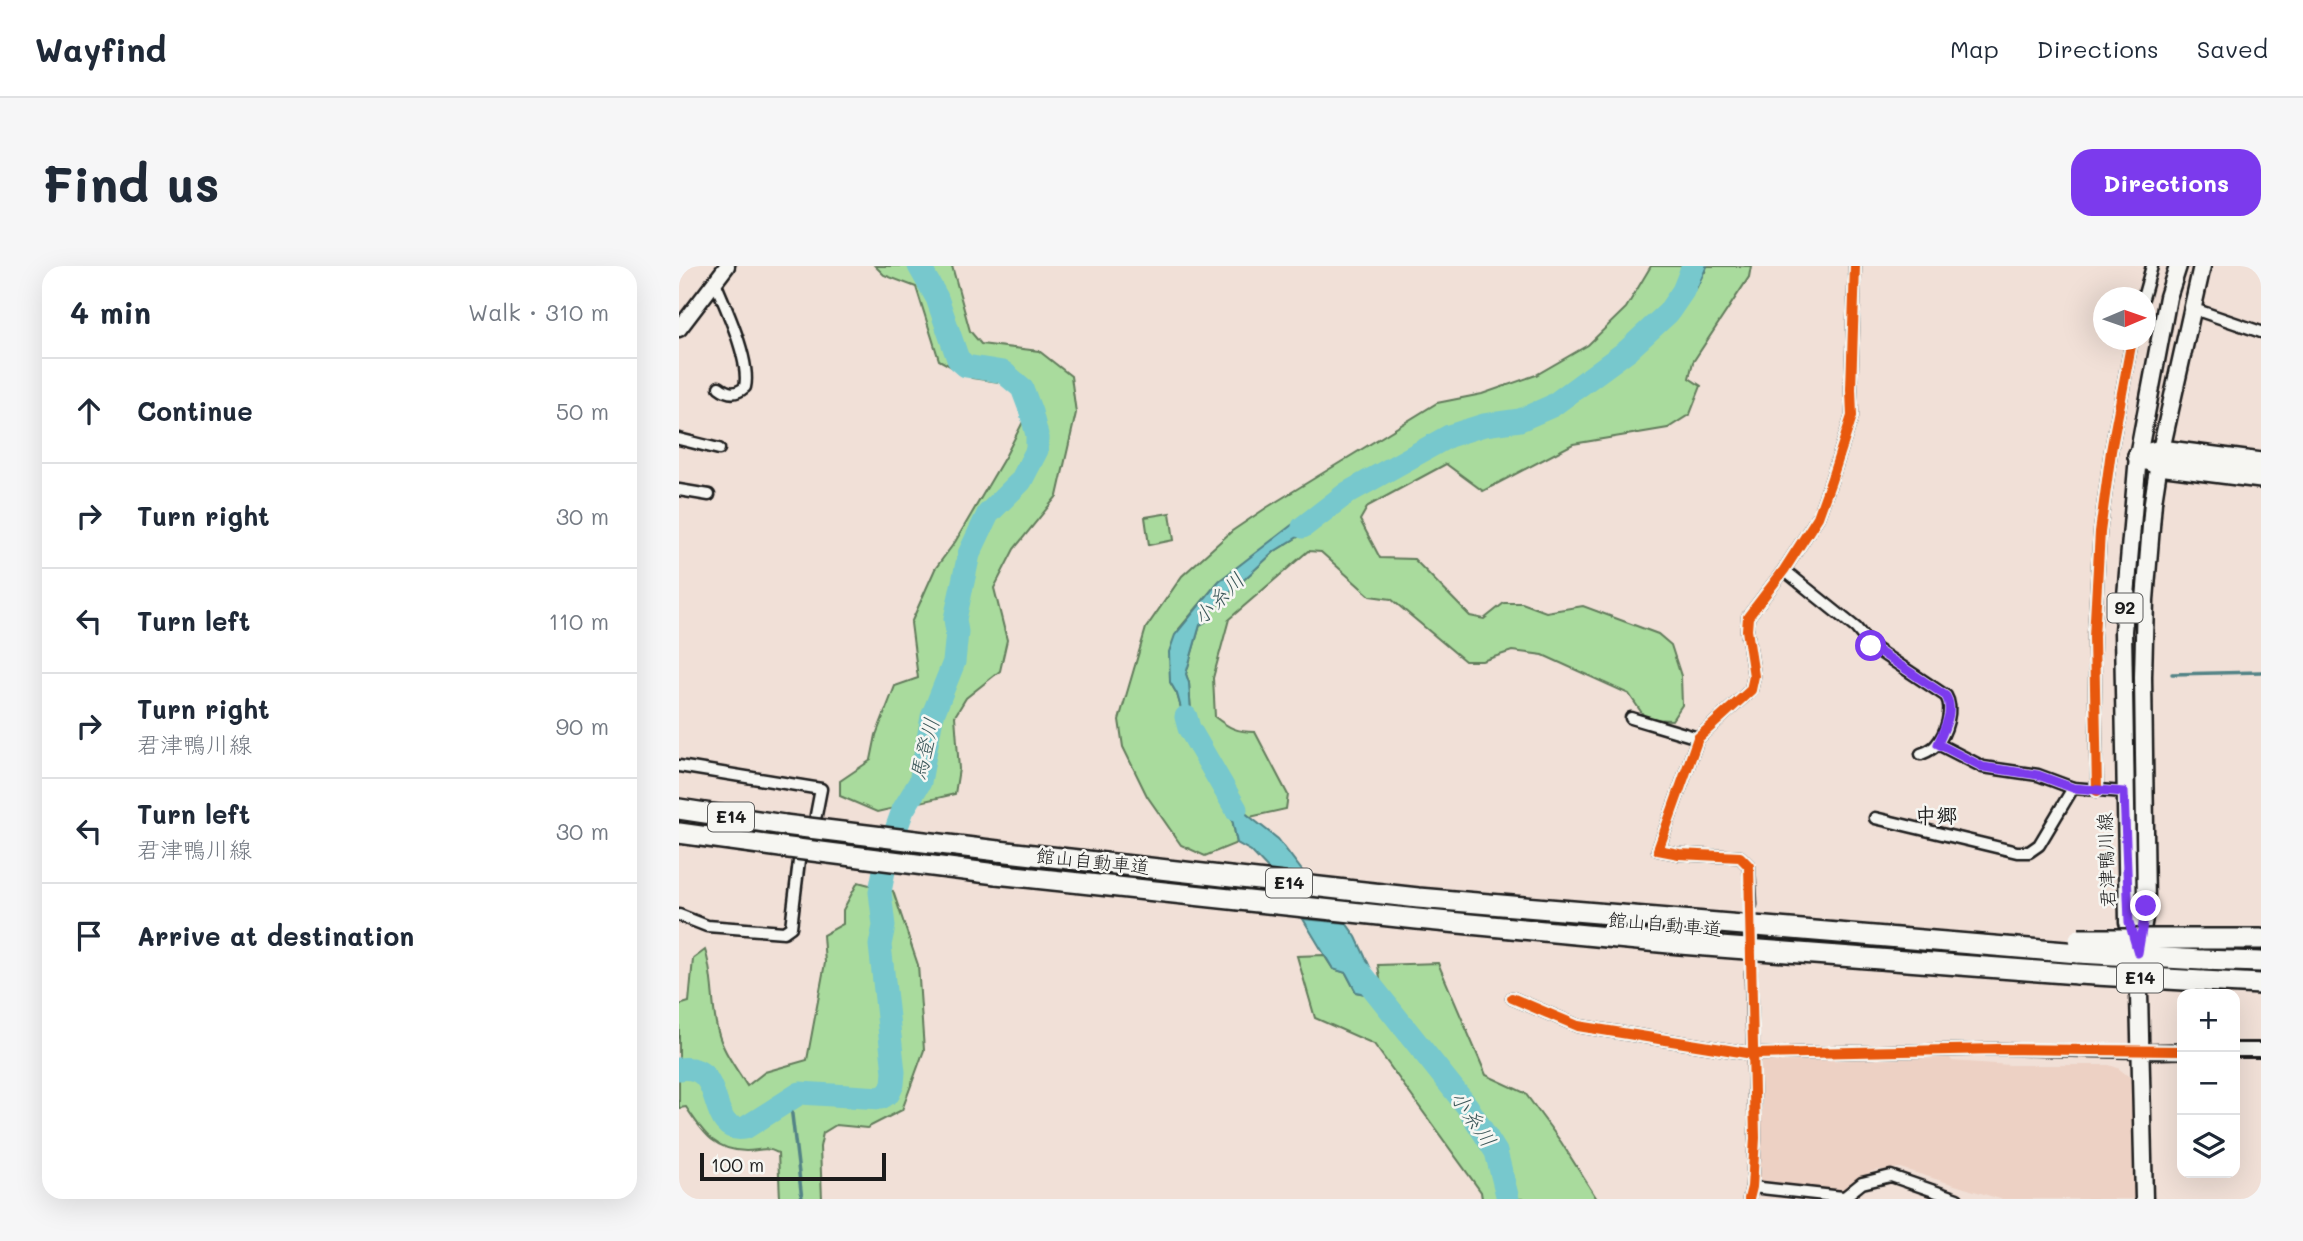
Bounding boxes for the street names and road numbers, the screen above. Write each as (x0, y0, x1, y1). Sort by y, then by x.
road number: 92 (2107, 594, 2143, 622)
road number: E14 (708, 802, 754, 832)
street label: 君津鴨川線 (2091, 812, 2120, 908)
street label: 館山自動車道 (1035, 842, 1151, 879)
road number: E14 (1266, 868, 1312, 898)
street label: 館山自動車道 (1607, 906, 1723, 941)
road number: E14 (2117, 964, 2163, 992)

